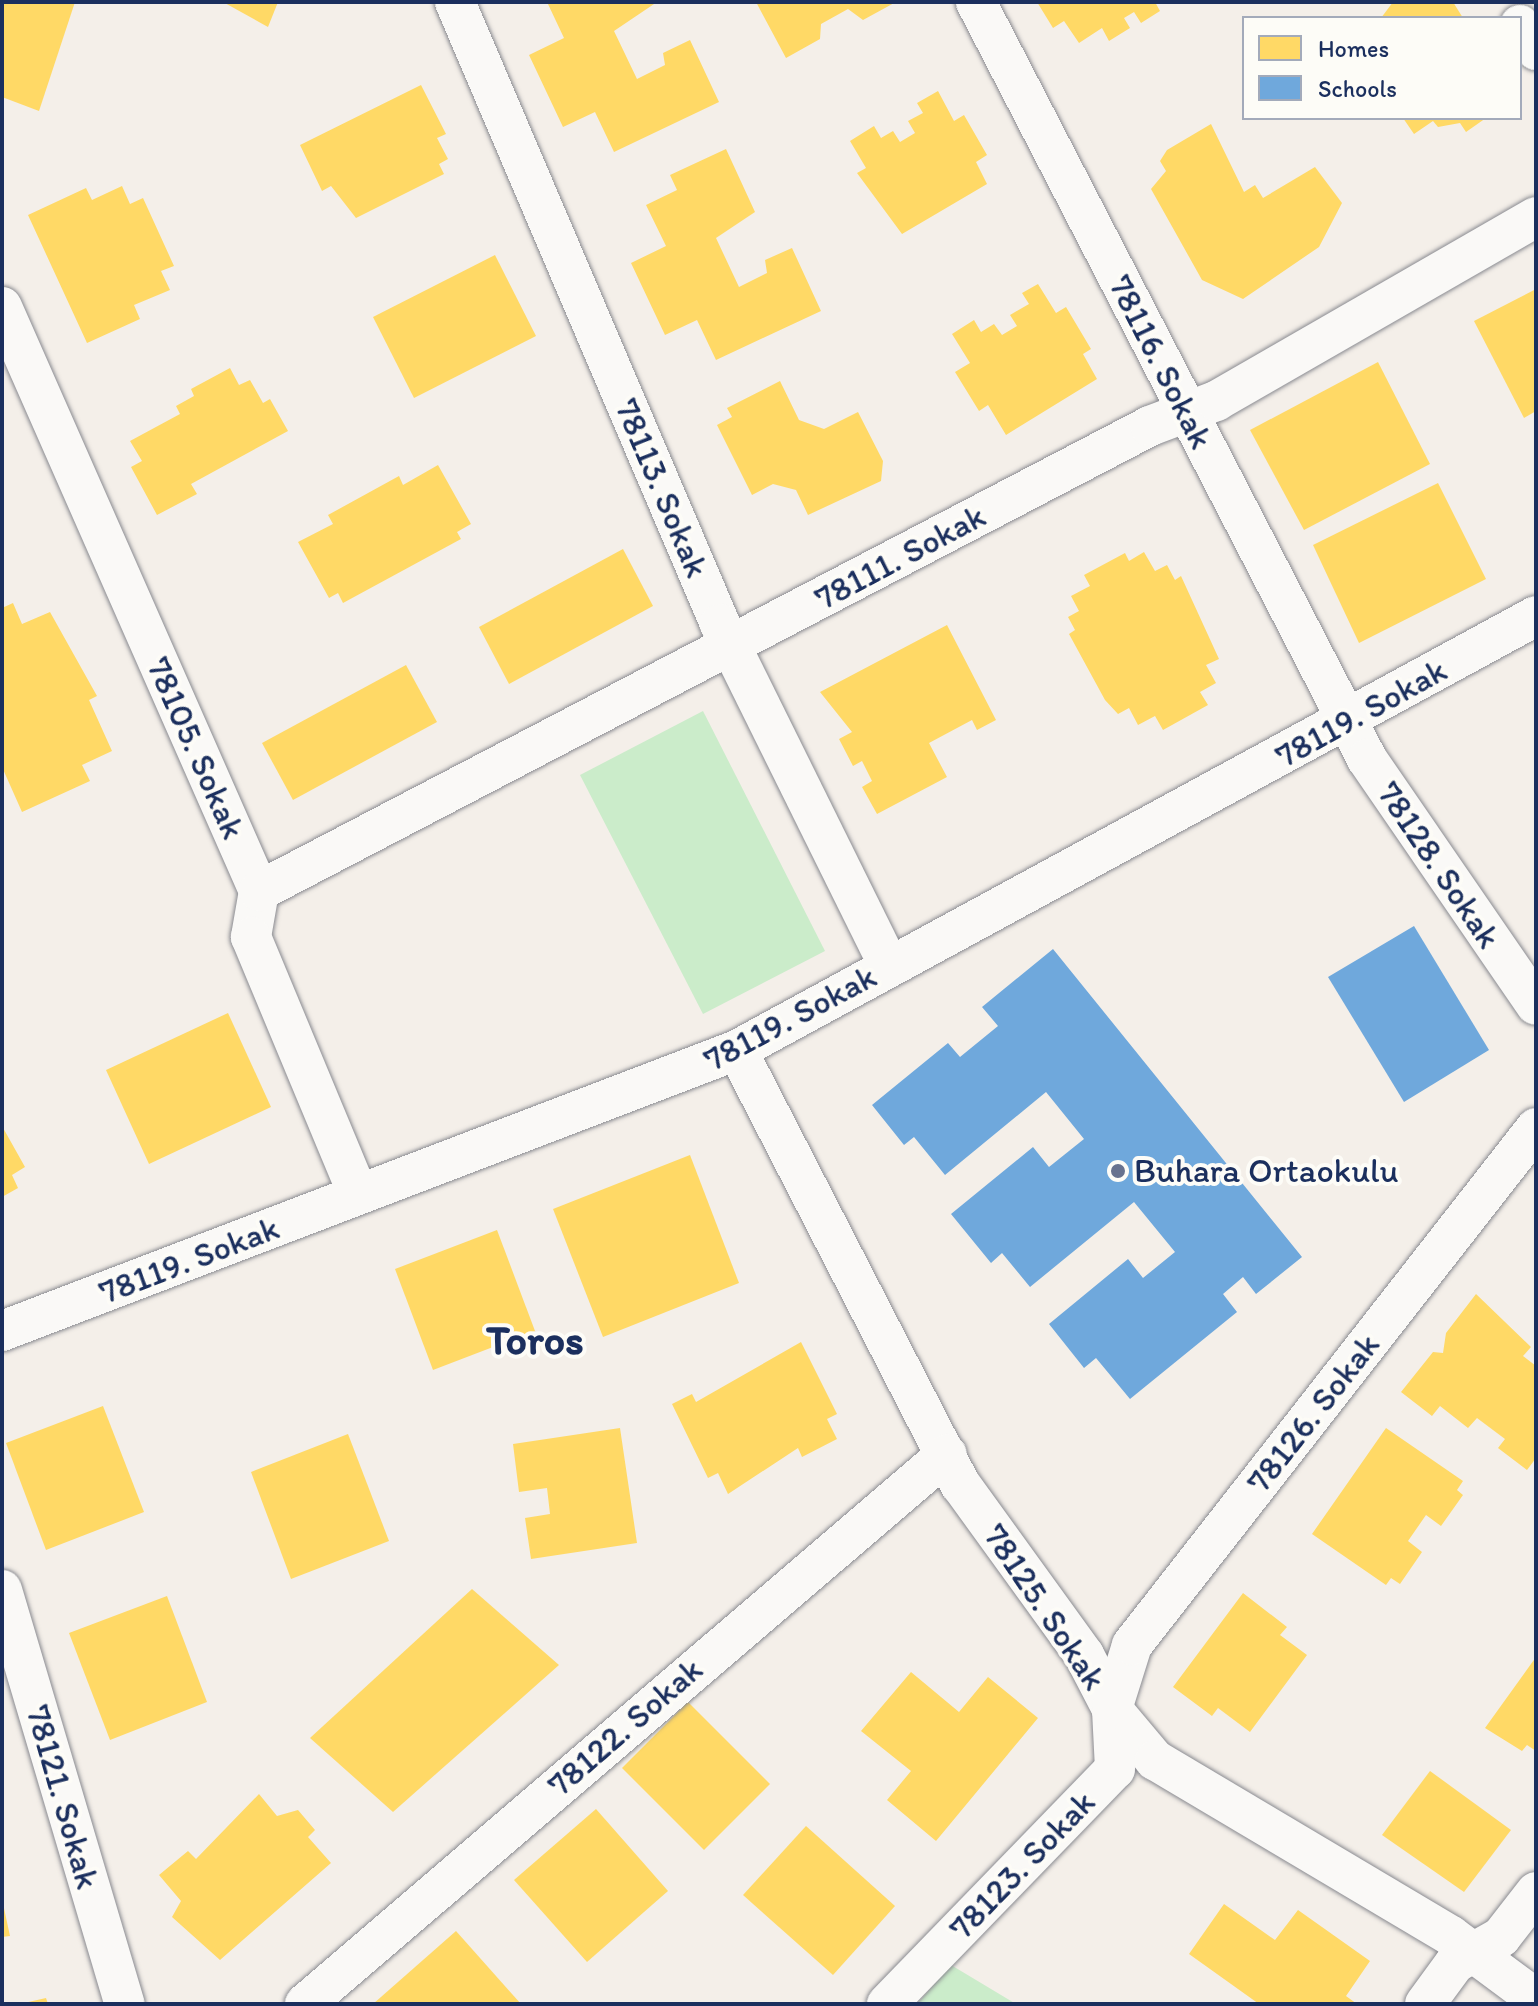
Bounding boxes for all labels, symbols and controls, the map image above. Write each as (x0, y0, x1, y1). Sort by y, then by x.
legend (1242, 16, 1522, 120)
text: Homes (1318, 34, 1389, 63)
text: Schools (1318, 74, 1397, 103)
street label: 78116. Sokak (1100, 268, 1222, 456)
street label: 78113. Sokak (606, 393, 718, 583)
street label: 78111. Sokak (808, 495, 992, 619)
street label: 78119. Sokak (1268, 649, 1454, 777)
street label: 78105. Sokak (138, 651, 254, 845)
street label: 78128. Sokak (1368, 774, 1510, 956)
street label: 78119. Sokak (697, 956, 883, 1080)
place label: Buhara Ortaokulu (1134, 1151, 1399, 1191)
marker: Buhara Ortaokulu (1109, 1162, 1127, 1180)
street label: 78119. Sokak (93, 1207, 285, 1313)
district label: Toros (486, 1315, 584, 1365)
street label: 78126. Sokak (1238, 1325, 1388, 1501)
street label: 78125. Sokak (975, 1516, 1115, 1698)
street label: 78122. Sokak (539, 1649, 711, 1805)
street label: 78121. Sokak (17, 1700, 109, 1894)
street label: 78123. Sokak (941, 1782, 1103, 1948)

